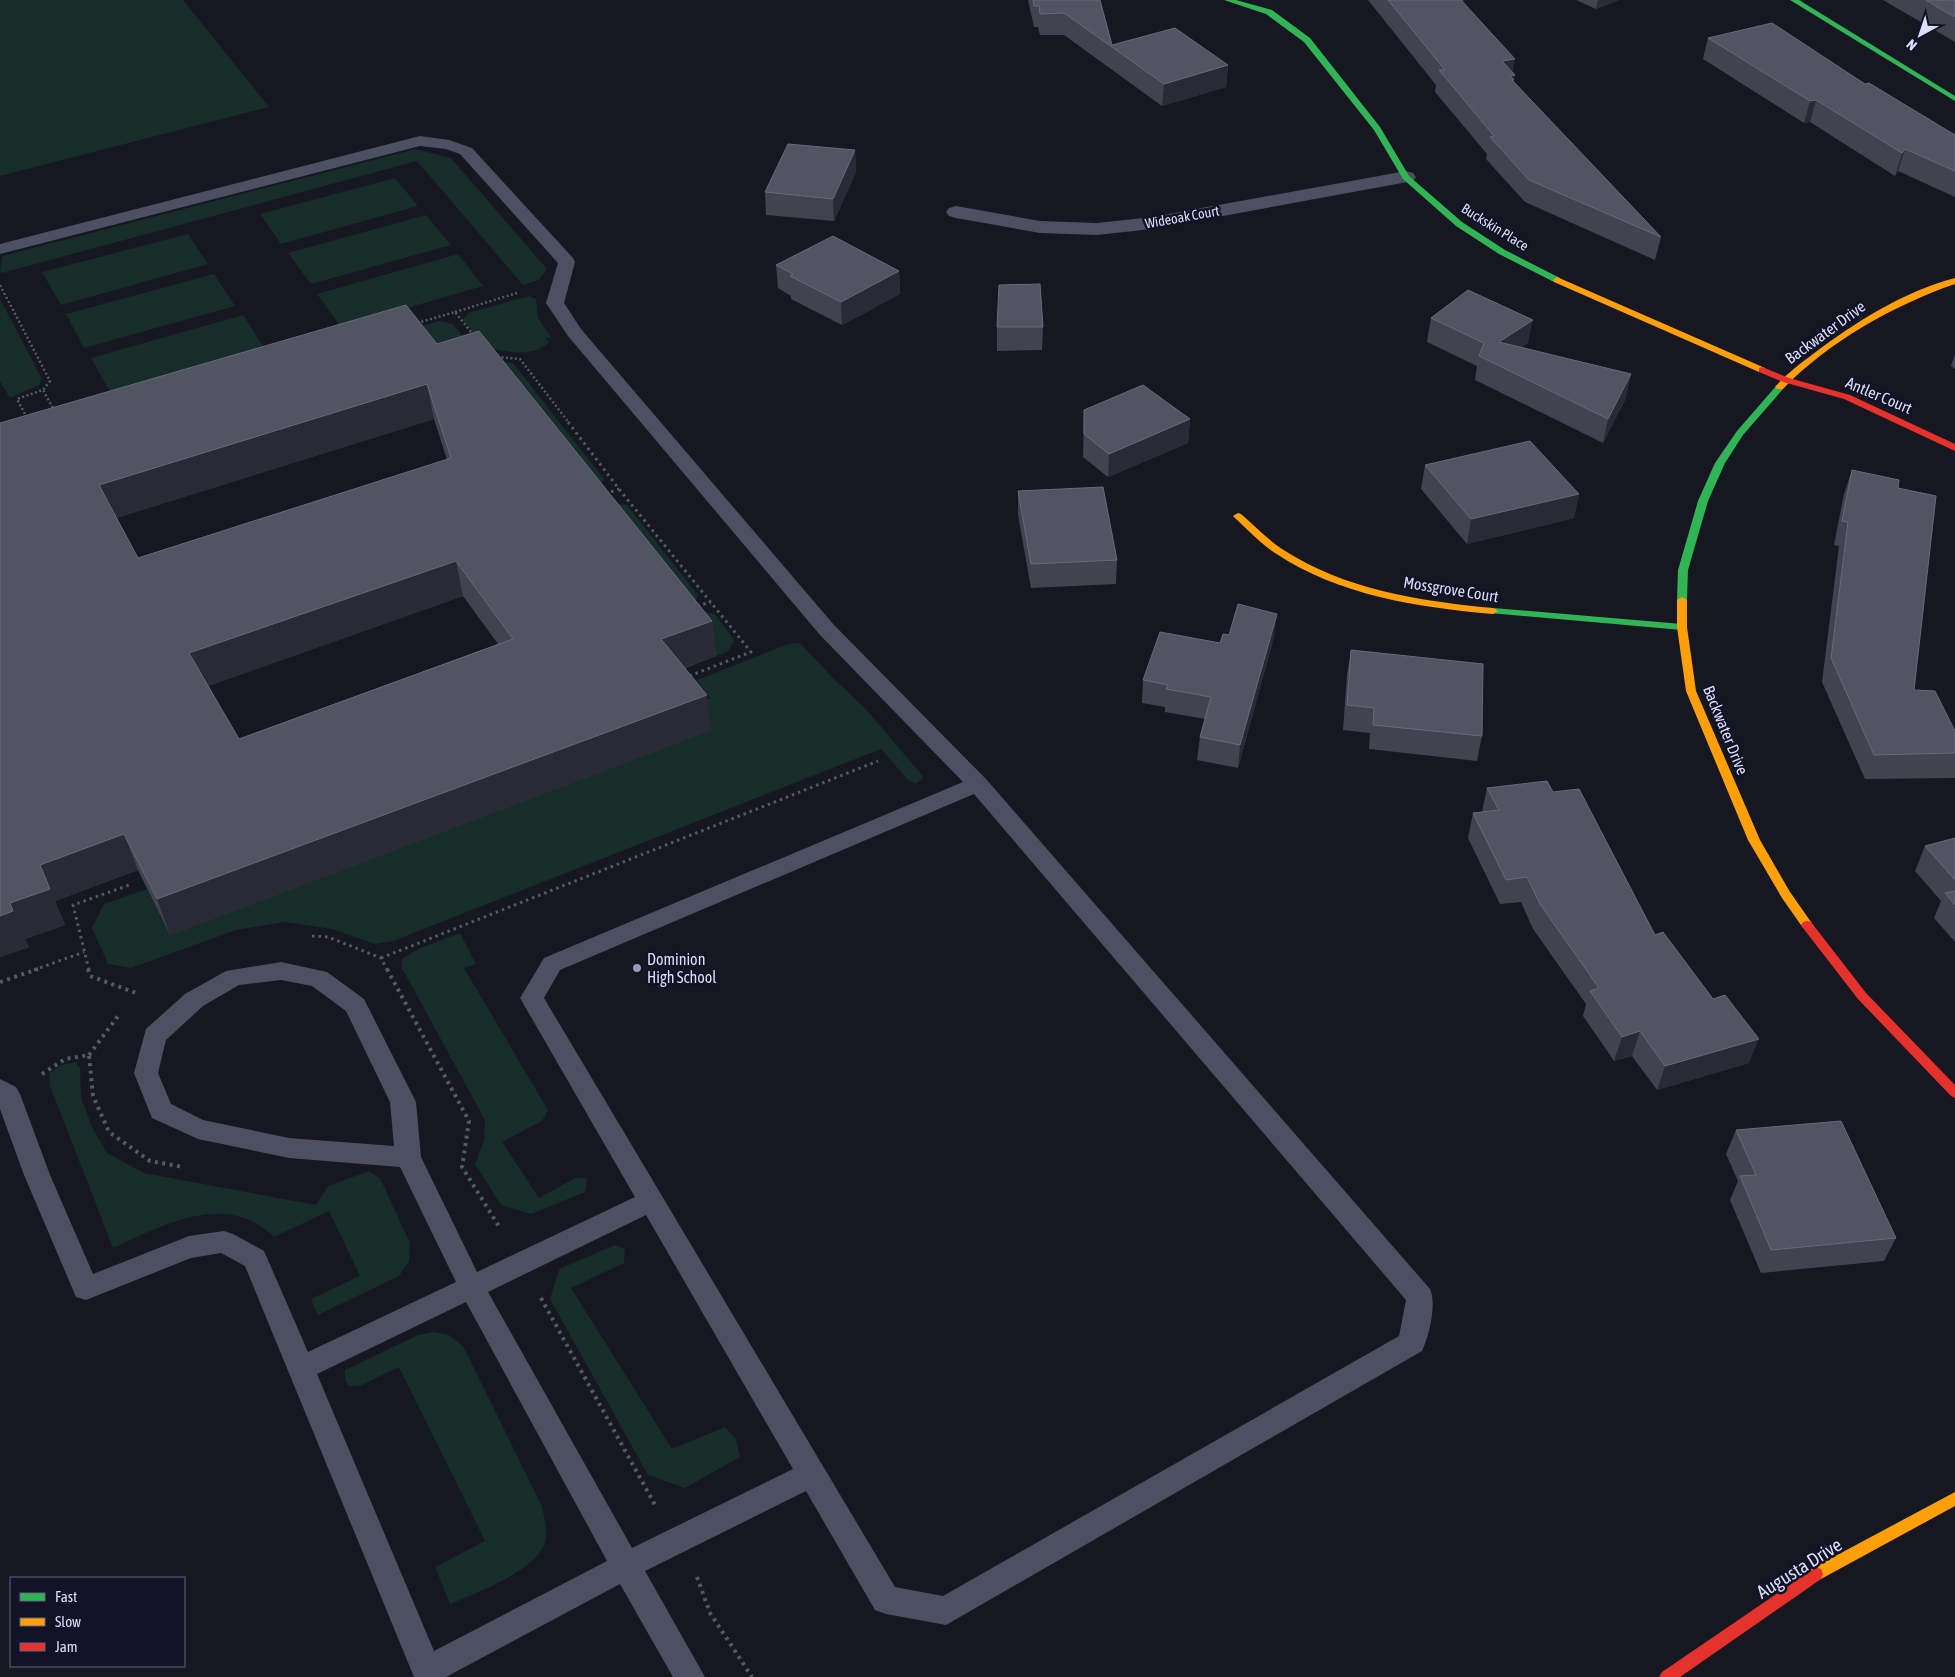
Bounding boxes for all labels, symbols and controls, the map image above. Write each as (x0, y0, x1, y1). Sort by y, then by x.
north arrow (1895, 10, 1945, 60)
text: N (1903, 36, 1920, 54)
street label: Buckskin Place (1459, 200, 1531, 254)
street label: Wideoak Court (1144, 203, 1220, 231)
street label: Backwater Drive (1781, 297, 1869, 367)
street label: Antler Court (1843, 373, 1915, 417)
street label: Mossgrove Court (1402, 573, 1500, 606)
street label: Backwater Drive (1700, 683, 1752, 777)
place label: Dominion High School (647, 950, 717, 987)
marker: Dominion High School (631, 962, 643, 974)
street label: Augusta Drive (1752, 1533, 1846, 1603)
legend (10, 1577, 185, 1667)
text: Fast (55, 1588, 77, 1605)
text: Slow (55, 1613, 81, 1630)
text: Jam (55, 1638, 78, 1655)

